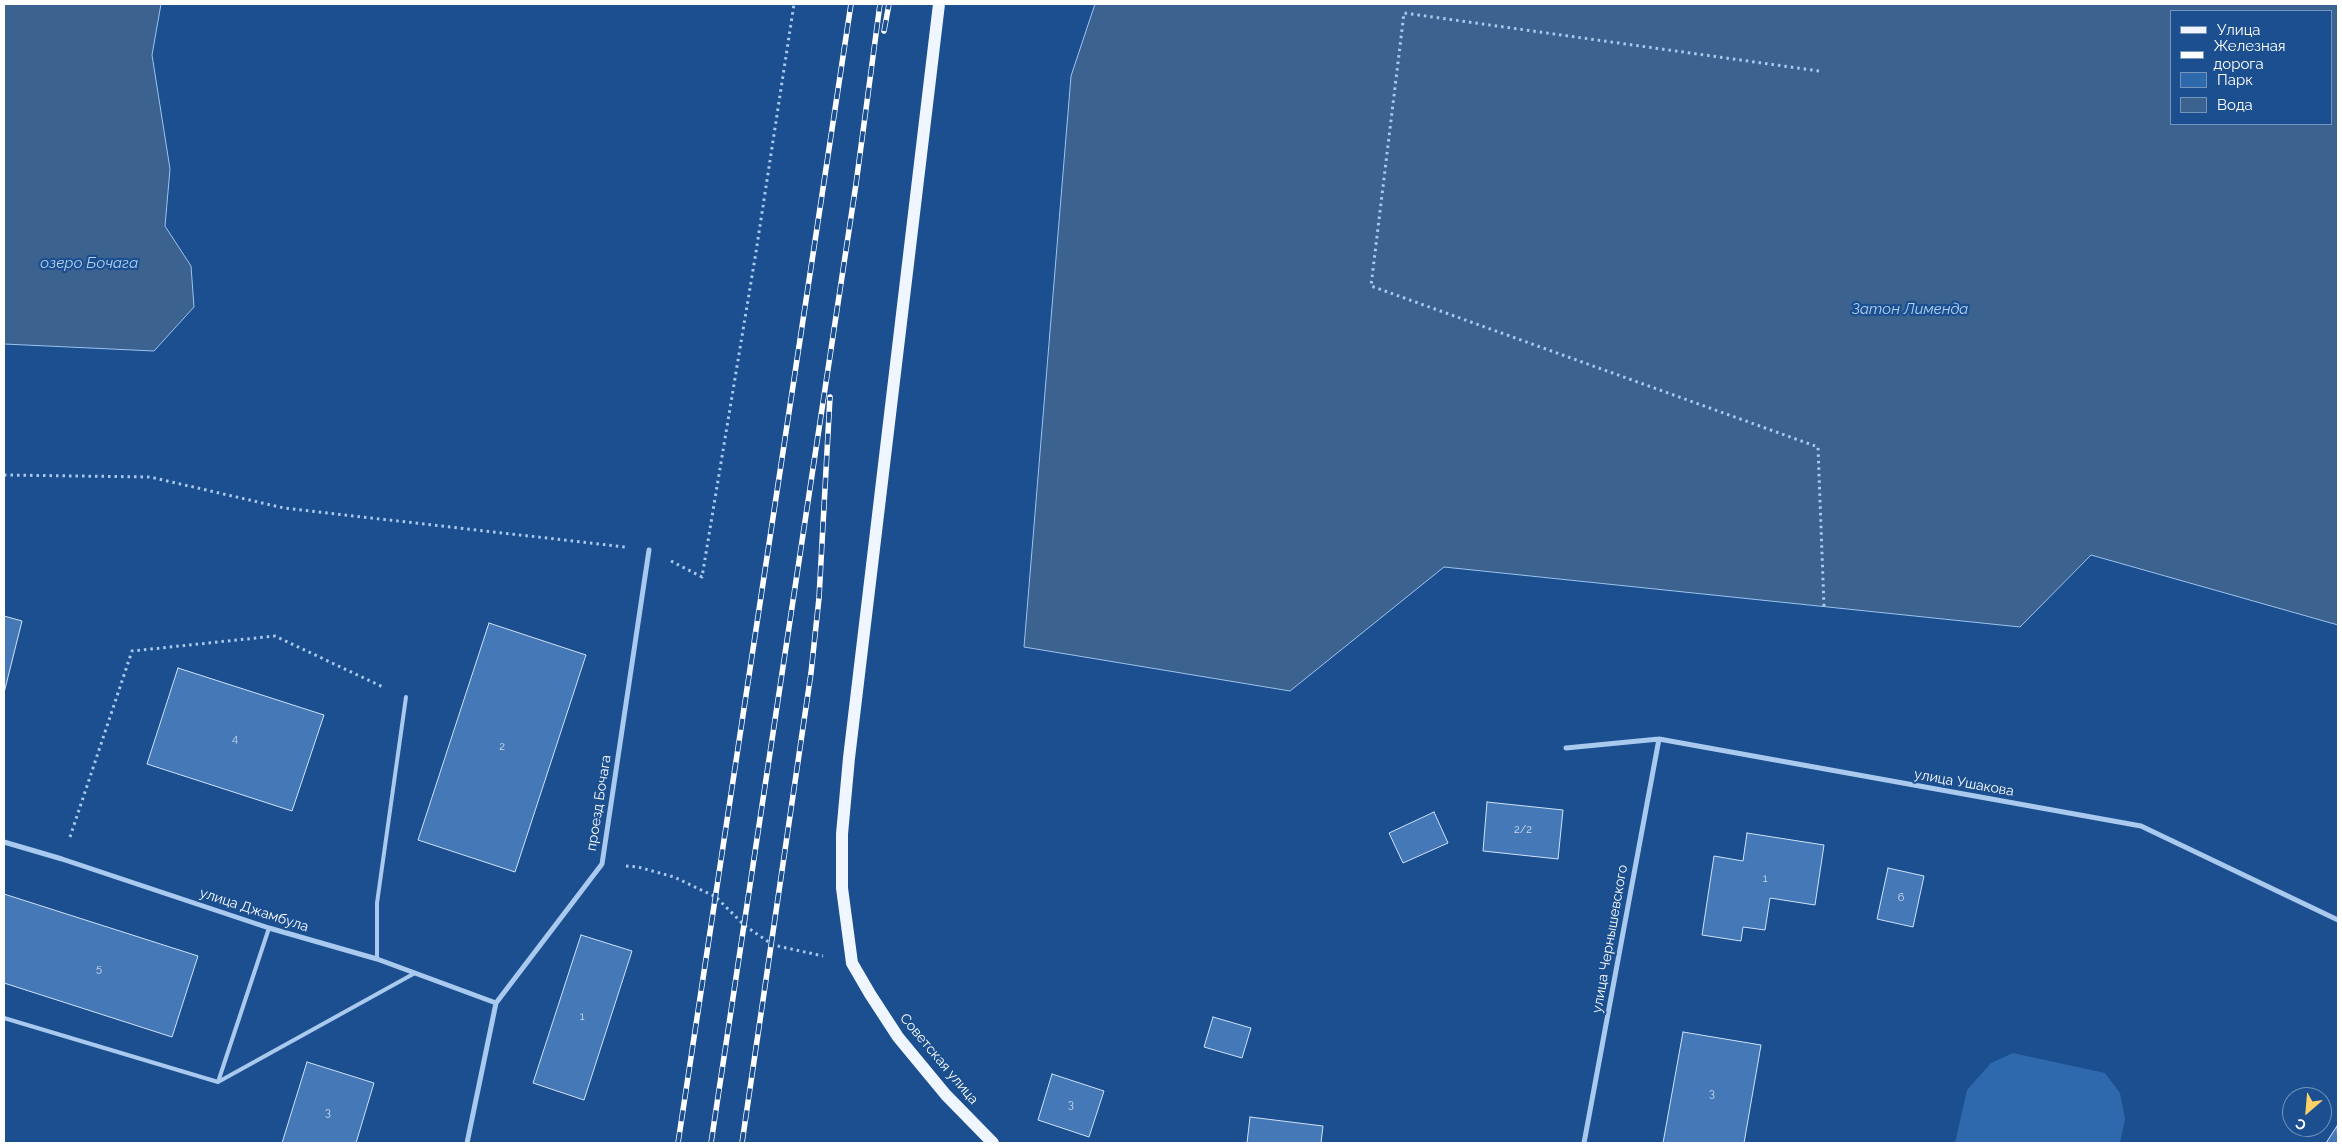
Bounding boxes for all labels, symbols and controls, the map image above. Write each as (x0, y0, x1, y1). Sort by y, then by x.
legend (2170, 10, 2332, 125)
text: Улица (2217, 21, 2261, 39)
text: Железная дорога (2214, 37, 2286, 73)
text: Парк (2217, 71, 2253, 89)
text: Вода (2217, 96, 2253, 114)
water label: озеро Бочага (40, 254, 138, 272)
water label: Затон Лименда (1852, 300, 1968, 318)
house number: 4 (232, 732, 238, 746)
house number: 2 (499, 740, 505, 754)
street label: проезд Бочага (583, 754, 615, 852)
street label: улица Ушакова (1913, 766, 2015, 800)
house number: 2/2 (1514, 823, 1532, 837)
street label: улица Чернышевского (1589, 863, 1631, 1015)
house number: 1 (1763, 872, 1767, 886)
street label: улица Джамбула (197, 884, 311, 936)
house number: 6 (1898, 891, 1904, 905)
house number: 5 (96, 962, 102, 976)
house number: 1 (580, 1010, 584, 1024)
street label: Советская улица (896, 1010, 982, 1108)
house number: 3 (1709, 1087, 1715, 1101)
north arrow (2282, 1087, 2332, 1137)
house number: 3 (1068, 1098, 1074, 1112)
house number: 3 (325, 1106, 331, 1120)
text: С (2293, 1115, 2309, 1134)

